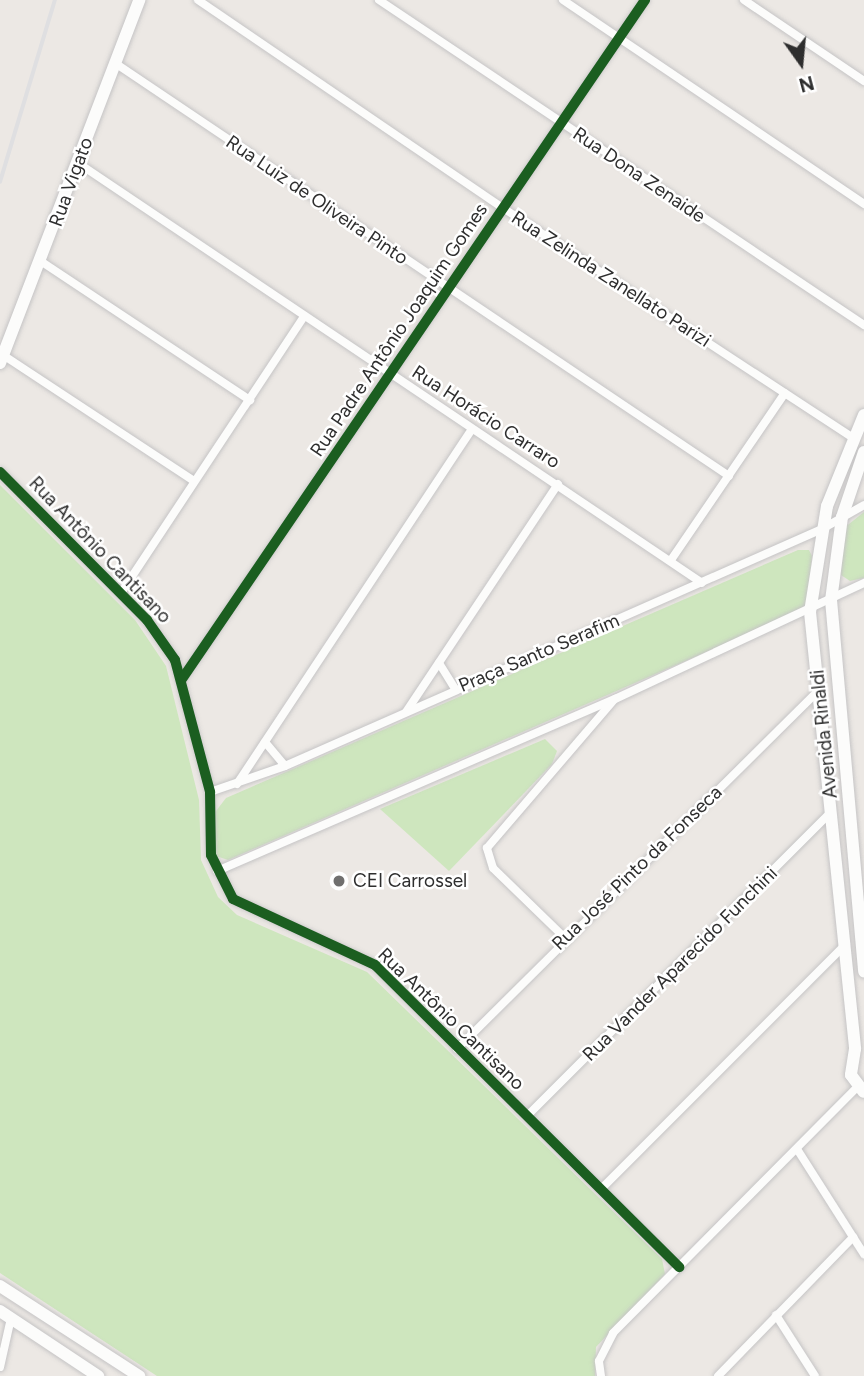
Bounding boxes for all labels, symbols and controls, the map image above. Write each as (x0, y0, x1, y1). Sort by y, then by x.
north arrow (766, 28, 836, 98)
text: N (796, 71, 817, 97)
street label: Rua Dona Zenaide (568, 122, 710, 228)
street label: Rua Luiz de Oliveira Pinto (222, 131, 412, 269)
street label: Rua Vigato (44, 134, 98, 230)
street label: Rua Padre Antônio Joaquim Gomes (306, 199, 492, 461)
street label: Rua Zelinda Zanellato Parizi (507, 206, 715, 352)
street label: Rua Horácio Carraro (408, 361, 564, 473)
street label: Rua Antônio Cantisano (24, 472, 176, 628)
street label: Praça Santo Serafim (455, 609, 623, 697)
street label: Avenida Rinaldi (806, 668, 842, 800)
street label: Rua José Pinto da Fonseca (547, 781, 727, 955)
street label: Rua Vander Aparecido Funchini (578, 862, 782, 1066)
place label: CEI Carrossel (353, 870, 467, 892)
marker: CEI Carrossel (331, 873, 347, 889)
street label: Rua Antônio Cantisano (373, 943, 529, 1095)

